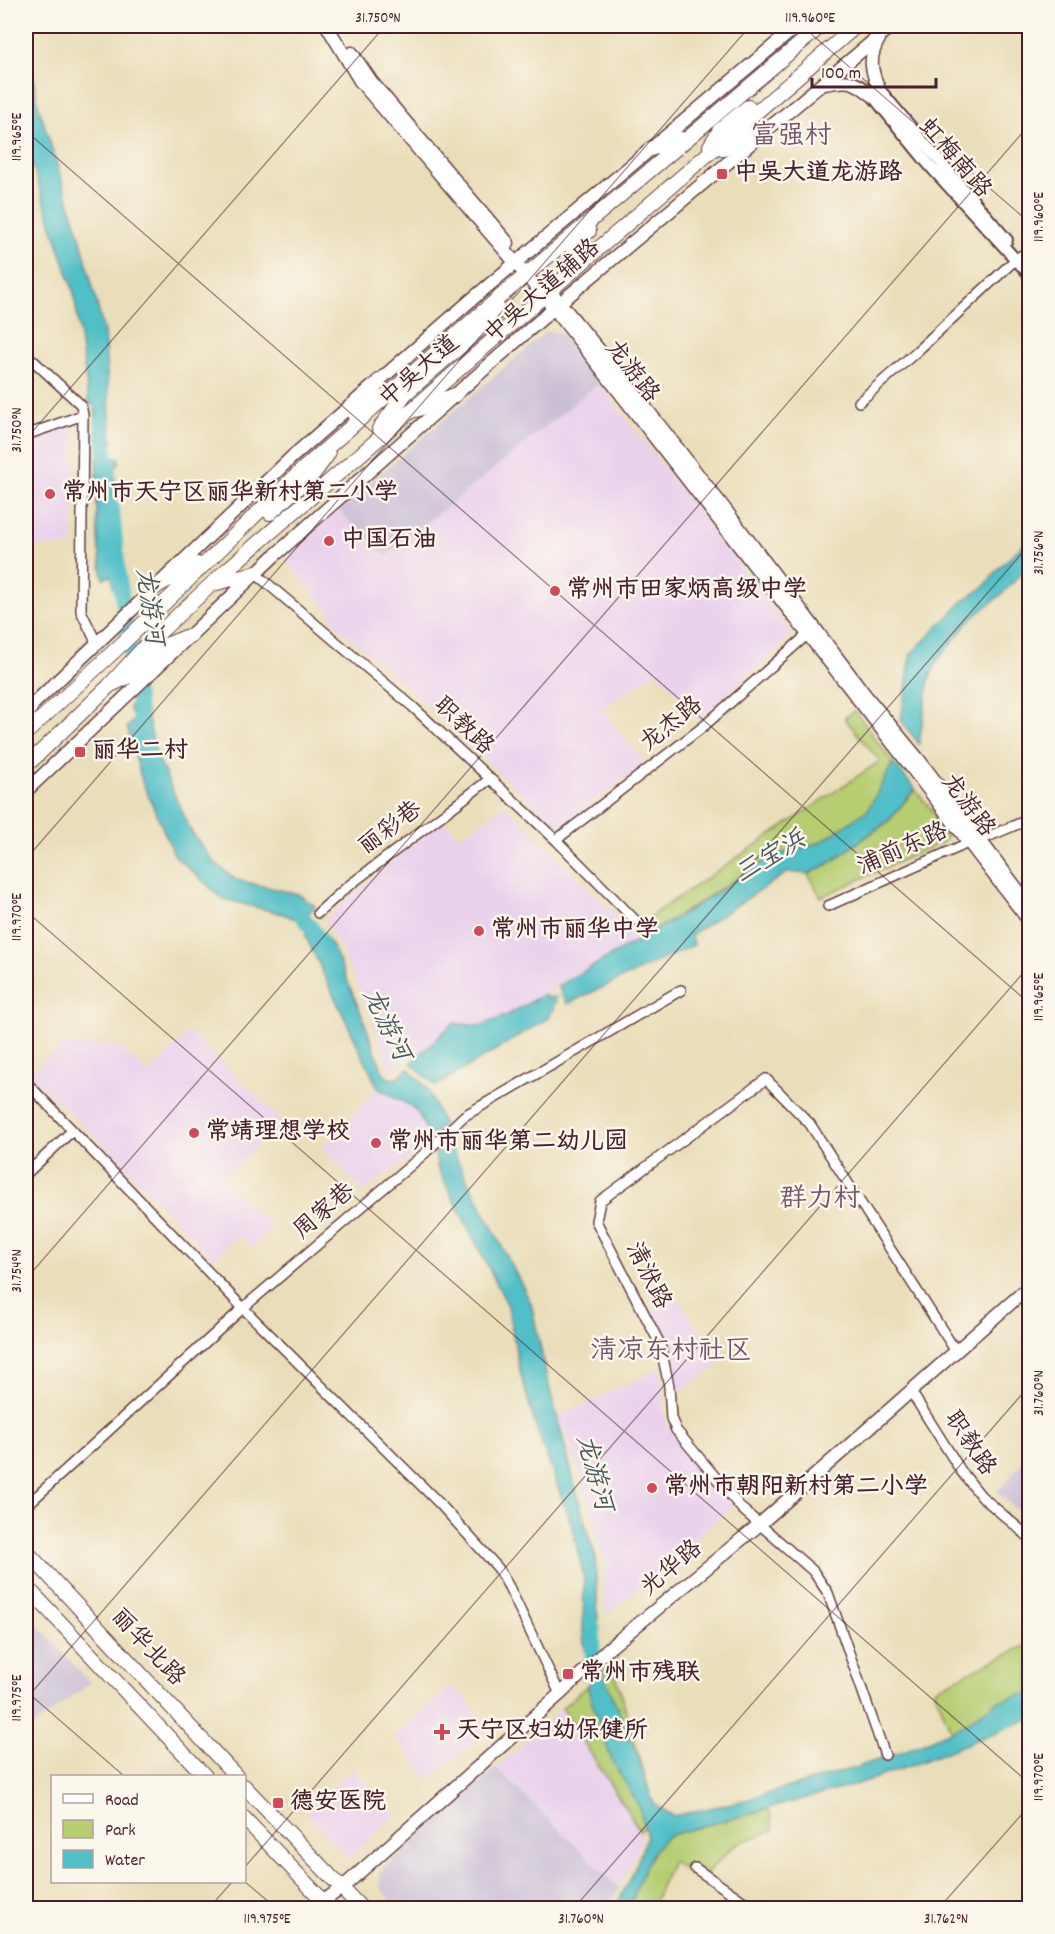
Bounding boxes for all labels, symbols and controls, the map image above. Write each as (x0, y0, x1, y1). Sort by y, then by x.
text: 31.750°N (355, 8, 401, 30)
text: 119.960°E (785, 8, 835, 30)
scale bar (812, 51, 936, 89)
text: 100 m (821, 62, 861, 87)
text: 119.965°E (7, 112, 29, 161)
street label: 虹梅南路 (910, 112, 998, 206)
district label: 富强村 (751, 118, 832, 157)
place label: 中吴大道龙游路 (734, 157, 903, 191)
marker: 中吴大道龙游路 (715, 167, 729, 181)
text: 119.960°E (1029, 192, 1051, 242)
street label: 中吴大道辅路 (478, 232, 608, 352)
street label: 中吴大道 (373, 328, 467, 416)
street label: 龙游路 (595, 333, 667, 411)
text: 31.750°N (7, 407, 29, 453)
place label: 常州市天宁区丽华新村第二小学 (62, 477, 398, 511)
marker: 常州市天宁区丽华新村第二小学 (43, 487, 57, 501)
place label: 中国石油 (341, 524, 437, 558)
text: 31.756°N (1029, 531, 1051, 575)
marker: 中国石油 (322, 534, 336, 548)
water label: 龙游河 (124, 565, 172, 651)
place label: 常州市田家炳高级中学 (567, 574, 807, 608)
marker: 常州市田家炳高级中学 (548, 584, 562, 598)
street label: 龙杰路 (633, 689, 711, 761)
street label: 职教路 (425, 690, 501, 764)
place label: 丽华二村 (92, 735, 188, 769)
marker: 丽华二村 (73, 745, 87, 759)
street label: 龙游路 (932, 767, 1002, 845)
street label: 丽彩巷 (352, 794, 430, 864)
street label: 浦前东路 (852, 815, 954, 885)
water label: 三宝浜 (728, 822, 815, 894)
text: 119.970°E (7, 893, 29, 941)
place label: 常州市丽华中学 (491, 914, 659, 948)
marker: 常州市丽华中学 (472, 924, 486, 938)
text: 119.965°E (1029, 972, 1051, 1021)
water label: 龙游河 (351, 982, 420, 1072)
place label: 常靖理想学校 (206, 1116, 350, 1150)
marker: 常靖理想学校 (187, 1126, 201, 1140)
place label: 常州市丽华第二幼儿园 (388, 1126, 628, 1160)
marker: 常州市丽华第二幼儿园 (369, 1136, 383, 1150)
street label: 周家巷 (287, 1176, 363, 1248)
district label: 群力村 (780, 1181, 861, 1220)
street label: 清洑路 (616, 1236, 678, 1316)
text: 31.754°N (7, 1249, 29, 1293)
district label: 清凉东村社区 (590, 1333, 752, 1372)
text: 31.760°N (1029, 1370, 1051, 1416)
street label: 职教路 (935, 1405, 1003, 1483)
water label: 龙游河 (565, 1431, 622, 1519)
place label: 常州市朝阳新村第二小学 (664, 1471, 928, 1505)
marker: 常州市朝阳新村第二小学 (645, 1481, 659, 1495)
street label: 光华路 (633, 1533, 711, 1605)
street label: 丽华北路 (102, 1601, 192, 1695)
place label: 常州市残联 (580, 1657, 700, 1691)
marker: 常州市残联 (561, 1667, 575, 1681)
text: 119.975°E (7, 1674, 29, 1722)
place label: 天宁区妇幼保健所 (456, 1715, 648, 1749)
marker: 天宁区妇幼保健所 (433, 1723, 451, 1741)
text: 119.970°E (1029, 1753, 1051, 1801)
legend (51, 1775, 246, 1883)
place label: 德安医院 (290, 1786, 386, 1820)
text: Road (105, 1789, 139, 1814)
marker: 德安医院 (271, 1796, 285, 1810)
text: Park (105, 1819, 136, 1844)
text: Water (105, 1849, 145, 1874)
text: 119.975°E (243, 1909, 291, 1931)
text: 31.760°N (558, 1909, 604, 1931)
text: 31.762°N (924, 1909, 968, 1931)

